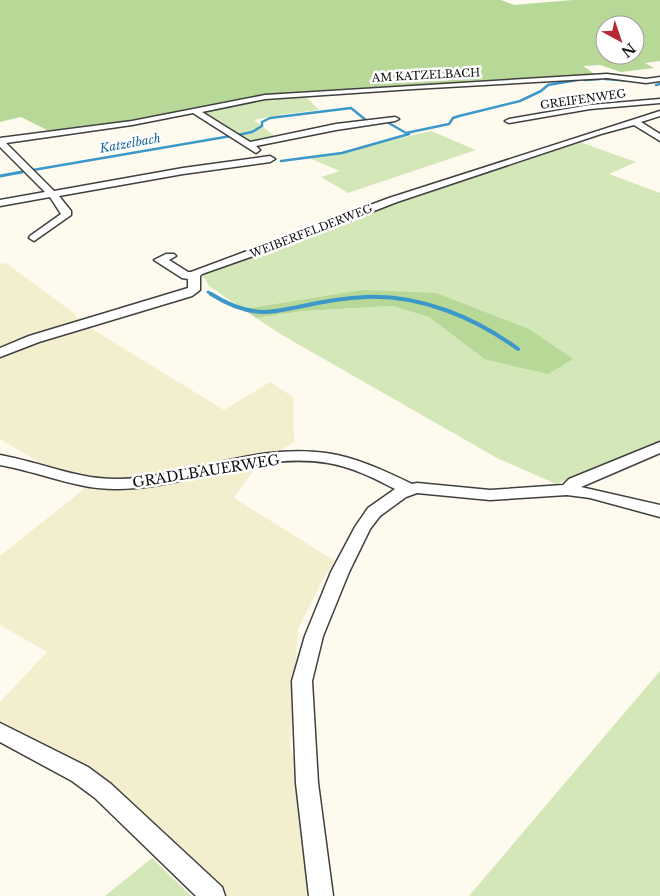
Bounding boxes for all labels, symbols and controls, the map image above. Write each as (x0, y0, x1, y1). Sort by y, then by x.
north arrow (595, 15, 645, 65)
text: N (618, 39, 639, 61)
street label: AM KATZELBACH (370, 65, 481, 85)
street label: GREIFENWEG (539, 86, 627, 112)
water label: Katzelbach (97, 130, 162, 156)
street label: WEIBERFELDERWEG (247, 201, 375, 261)
street label: GRADLBAUERWEG (131, 450, 281, 492)

